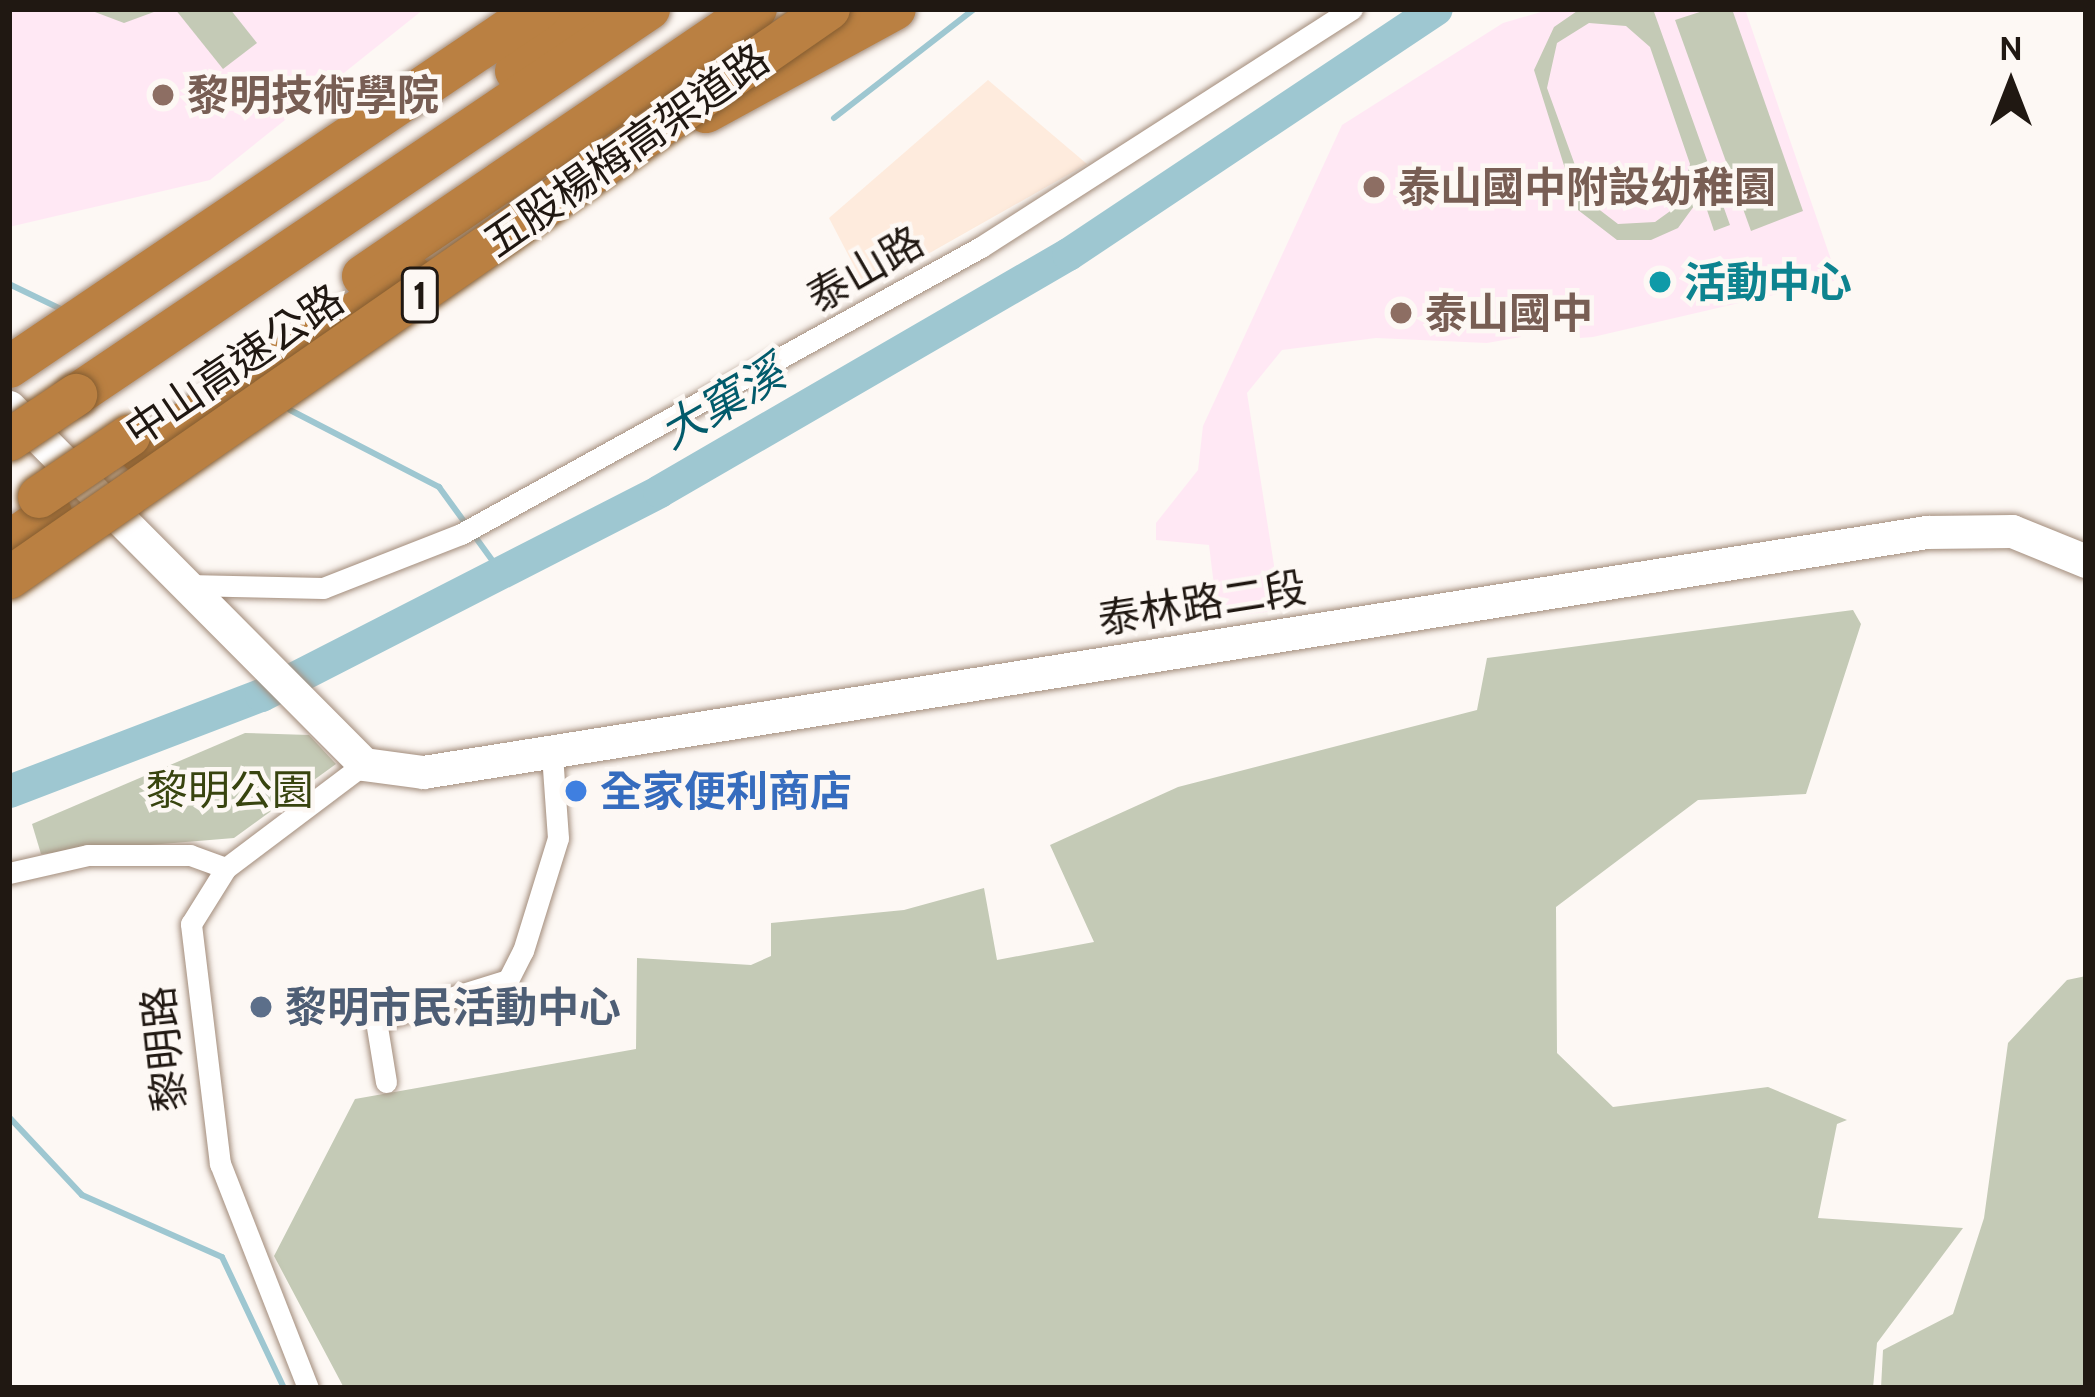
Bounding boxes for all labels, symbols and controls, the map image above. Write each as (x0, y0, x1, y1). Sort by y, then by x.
north arrow (1951, 24, 2071, 144)
text: N (1999, 28, 2023, 68)
street label: 五股楊梅高架道路 (474, 33, 778, 267)
place label: 黎明技術學院 (187, 70, 439, 120)
marker: 黎明技術學院 (150, 82, 176, 108)
place label: 泰山國中附設幼稚園 (1398, 162, 1776, 212)
marker: 泰山國中附設幼稚園 (1361, 174, 1387, 200)
street label: 泰山路 (798, 216, 932, 322)
place label: 活動中心 (1684, 257, 1852, 307)
road number: 1 (399, 262, 441, 328)
marker: 活動中心 (1647, 269, 1673, 295)
street label: 中山高速公路 (115, 274, 353, 456)
place label: 泰山國中 (1425, 288, 1593, 338)
marker: 泰山國中 (1388, 300, 1414, 326)
water label: 大窠溪 (650, 346, 794, 460)
street label: 泰林路二段 (1094, 562, 1310, 644)
park label: 黎明公園 (146, 765, 314, 815)
place label: 全家便利商店 (600, 766, 852, 816)
marker: 全家便利商店 (563, 778, 589, 804)
place label: 黎明市民活動中心 (285, 982, 621, 1032)
street label: 黎明路 (132, 984, 196, 1114)
marker: 黎明市民活動中心 (248, 994, 274, 1020)

